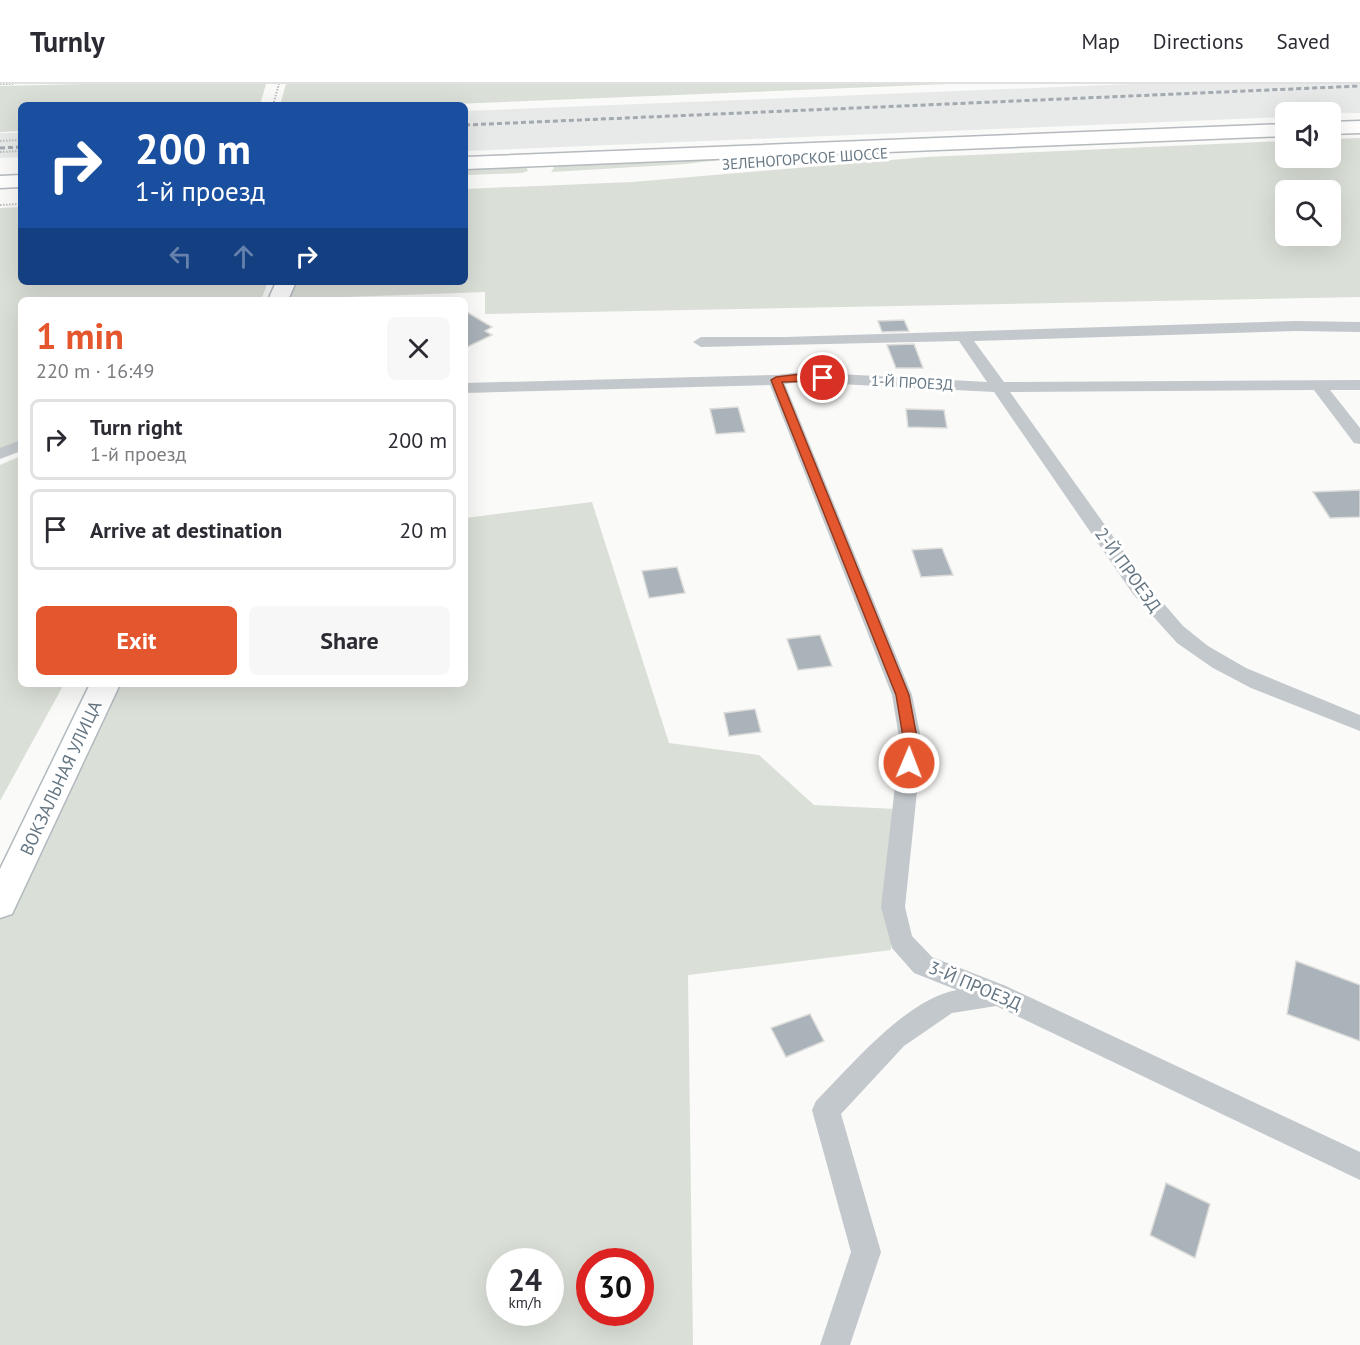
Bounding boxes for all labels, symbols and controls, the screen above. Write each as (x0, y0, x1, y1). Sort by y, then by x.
text: Turnly (30, 23, 105, 60)
text: Map (1081, 28, 1120, 55)
text: Directions (1153, 28, 1244, 55)
text: Saved (1277, 28, 1330, 55)
map controls (1275, 102, 1341, 246)
button: sound (1275, 102, 1341, 168)
text: 200 m (135, 121, 251, 176)
icon: right (36, 126, 114, 204)
street label: ЗЕЛЕНОГОРСКОЕ ШОССЕ (721, 143, 889, 174)
text: 1-й проезд (135, 174, 265, 208)
button: search (1275, 180, 1341, 246)
icon: left (164, 240, 197, 273)
icon: ahead (227, 240, 260, 273)
icon: right (290, 240, 323, 273)
text: 1 min (36, 312, 124, 359)
button: close (387, 317, 450, 380)
pin (797, 352, 848, 403)
text: 220 m · 16:49 (36, 358, 154, 384)
icon: arrive (806, 361, 839, 394)
street label: 1-Й ПРОЕЗД (870, 371, 954, 394)
text: Turn right (90, 413, 182, 441)
icon: right (39, 423, 72, 456)
text: 200 m (387, 426, 447, 454)
text: 1-й проезд (90, 441, 186, 467)
icon: arrive (39, 513, 72, 546)
text: Arrive at destination (90, 516, 282, 544)
text: 20 m (399, 516, 447, 544)
street label: 2-Й ПРОЕЗД (1090, 523, 1167, 616)
button: Exit (36, 606, 237, 675)
button: Share (249, 606, 450, 675)
street label: ВОКЗАЛЬНАЯ УЛИЦА (15, 696, 107, 859)
position arrow (877, 731, 941, 795)
street label: 3-Й ПРОЕЗД (925, 956, 1025, 1015)
speed limit sign: 30 (576, 1248, 654, 1326)
text: 24 (508, 1260, 542, 1299)
text: km/h (509, 1293, 541, 1312)

